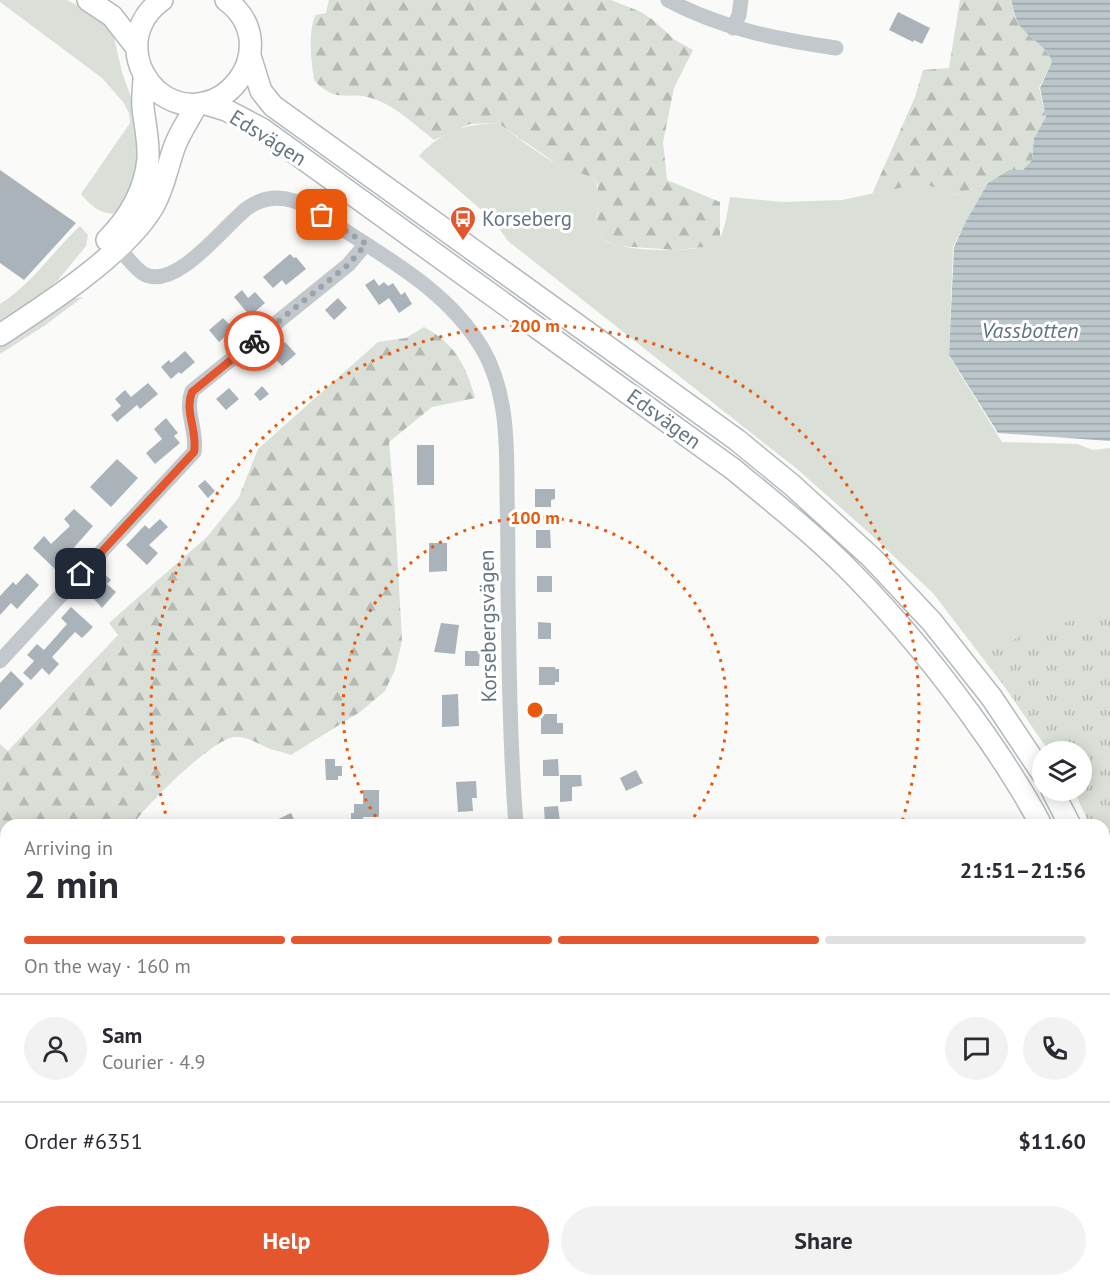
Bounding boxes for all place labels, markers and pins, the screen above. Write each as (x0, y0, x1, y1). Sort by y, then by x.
pin (296, 189, 347, 240)
bus stop icon: Korseberg (448, 204, 478, 242)
place label: Korseberg (482, 205, 572, 232)
pin (55, 548, 106, 599)
centre of rings (525, 700, 545, 720)

